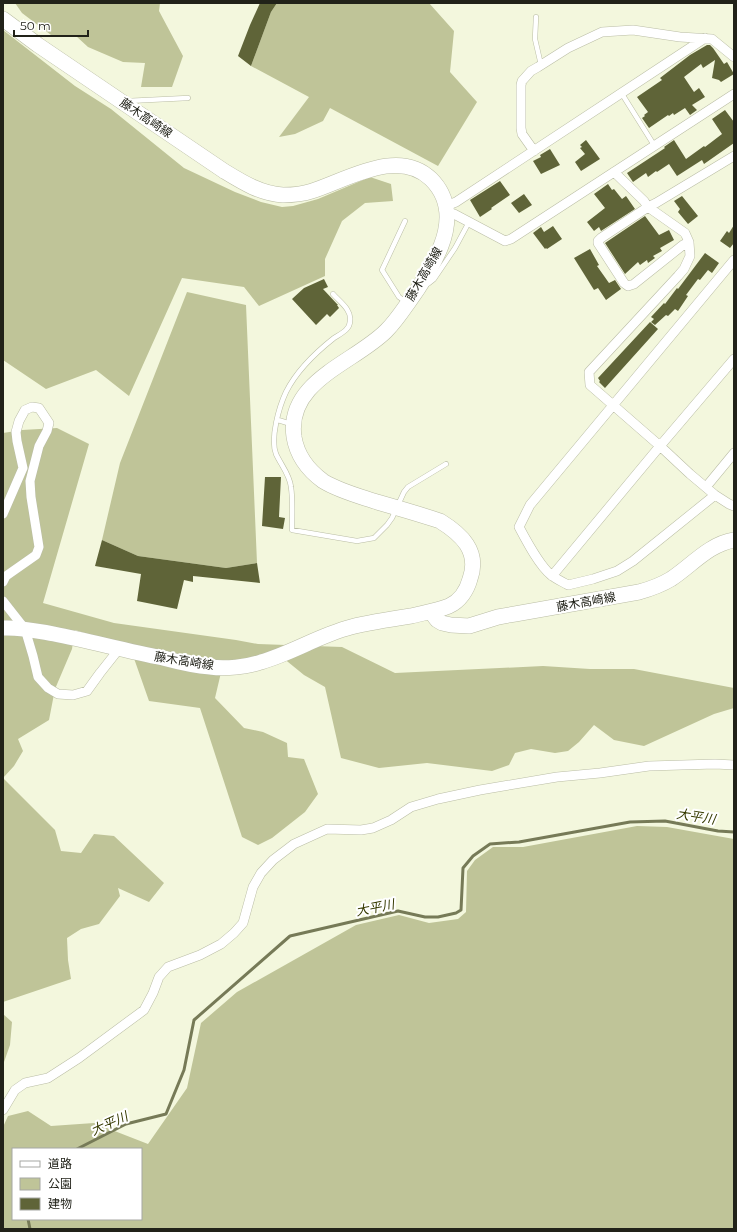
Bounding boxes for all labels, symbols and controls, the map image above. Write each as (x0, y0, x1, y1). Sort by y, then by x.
scale bar (14, 12, 88, 38)
text: 50 m (20, 18, 51, 33)
street label: 藤木高崎線 (117, 95, 175, 141)
street label: 藤木高崎線 (402, 244, 445, 303)
street label: 藤木高崎線 (555, 589, 617, 614)
street label: 藤木高崎線 (153, 648, 215, 673)
water label: 大平川 (675, 805, 718, 827)
water label: 大平川 (354, 895, 398, 919)
water label: 大平川 (88, 1107, 132, 1138)
legend (12, 1148, 142, 1220)
text: 道路 (48, 1156, 72, 1171)
text: 公園 (48, 1176, 72, 1191)
text: 建物 (48, 1196, 72, 1211)

